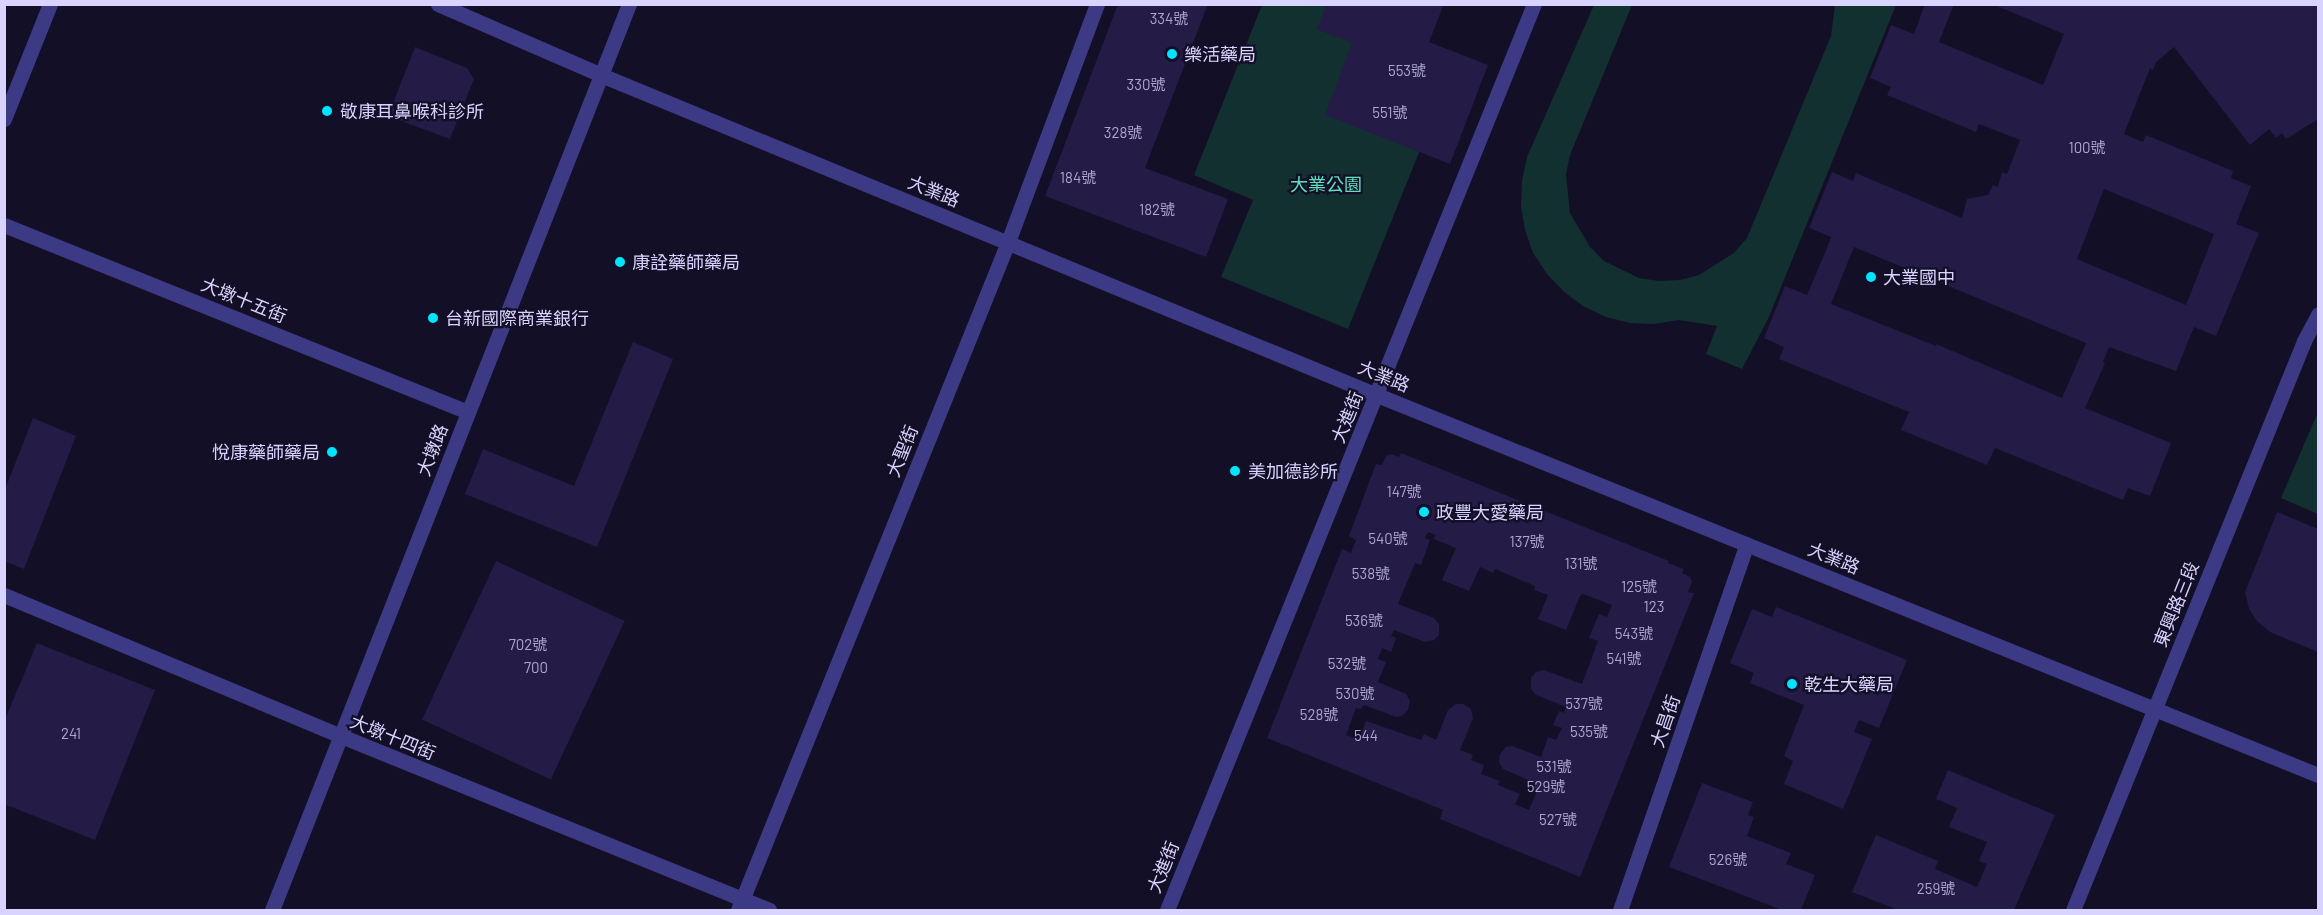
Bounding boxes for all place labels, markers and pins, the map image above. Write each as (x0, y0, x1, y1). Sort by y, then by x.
place label: 樂活藥局 (1184, 43, 1256, 65)
marker: 樂活藥局 (1165, 47, 1179, 61)
place label: 敬康耳鼻喉科診所 (340, 100, 484, 122)
marker: 敬康耳鼻喉科診所 (318, 102, 336, 120)
place label: 康詮藥師藥局 (632, 251, 740, 273)
marker: 康詮藥師藥局 (613, 255, 627, 269)
place label: 大業國中 (1883, 266, 1955, 288)
marker: 大業國中 (1864, 270, 1878, 284)
place label: 台新國際商業銀行 (445, 307, 589, 329)
marker: 台新國際商業銀行 (426, 311, 440, 325)
place label: 悅康藥師藥局 (212, 441, 320, 463)
marker: 悅康藥師藥局 (325, 445, 339, 459)
place label: 美加德診所 (1248, 460, 1338, 482)
marker: 美加德診所 (1226, 462, 1244, 480)
place label: 政豐大愛藥局 (1436, 501, 1544, 523)
marker: 政豐大愛藥局 (1417, 505, 1431, 519)
place label: 乾生大藥局 (1804, 673, 1894, 695)
marker: 乾生大藥局 (1785, 677, 1799, 691)

